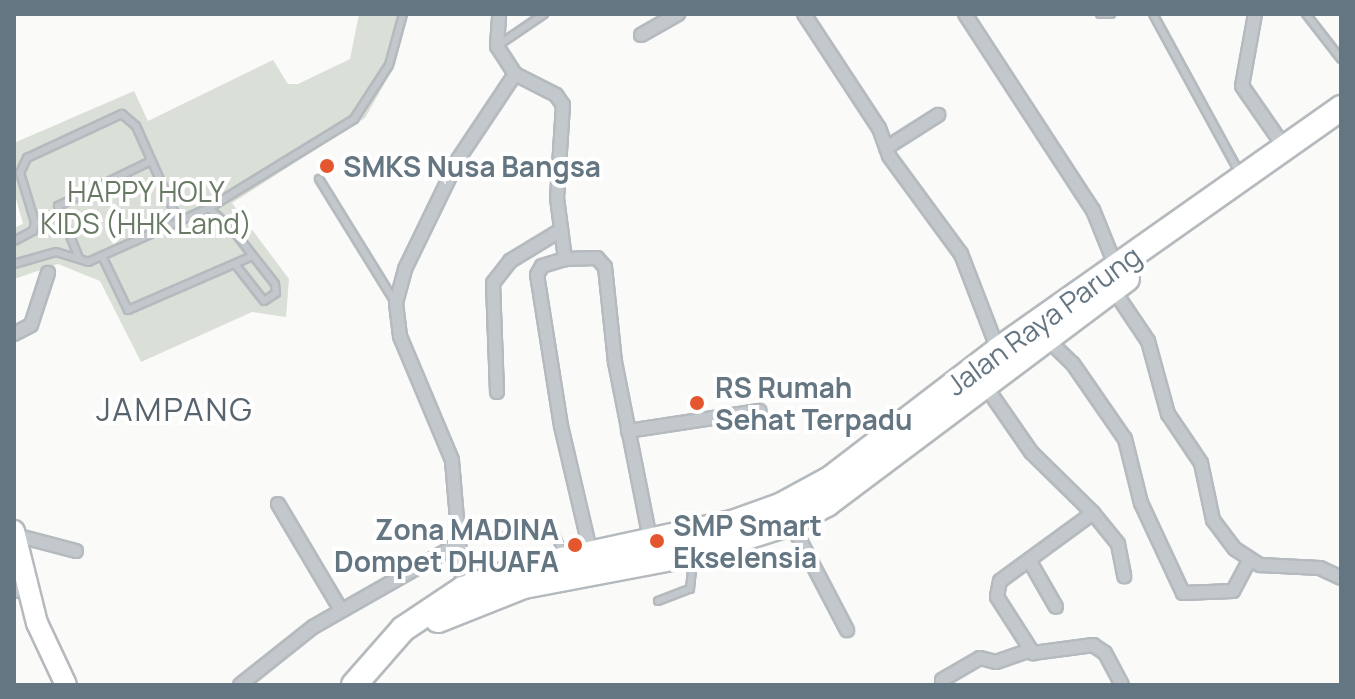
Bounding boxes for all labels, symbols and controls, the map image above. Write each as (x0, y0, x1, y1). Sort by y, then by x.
place label: SMKS Nusa Bangsa (343, 149, 601, 183)
marker: SMKS Nusa Bangsa (318, 157, 336, 175)
park label: HAPPY HOLY KIDS (HHK Land) (40, 174, 252, 240)
street label: Jalan Raya Parung (939, 238, 1147, 402)
place label: RS Rumah Sehat Terpadu (715, 370, 913, 436)
district label: JAMPANG (96, 390, 254, 428)
marker: RS Rumah Sehat Terpadu (686, 392, 708, 414)
place label: SMP Smart Ekselensia (673, 508, 822, 574)
place label: Zona MADINA Dompet DHUAFA (334, 512, 559, 578)
marker: SMP Smart Ekselensia (648, 532, 666, 550)
marker: Zona MADINA Dompet DHUAFA (566, 536, 584, 554)

